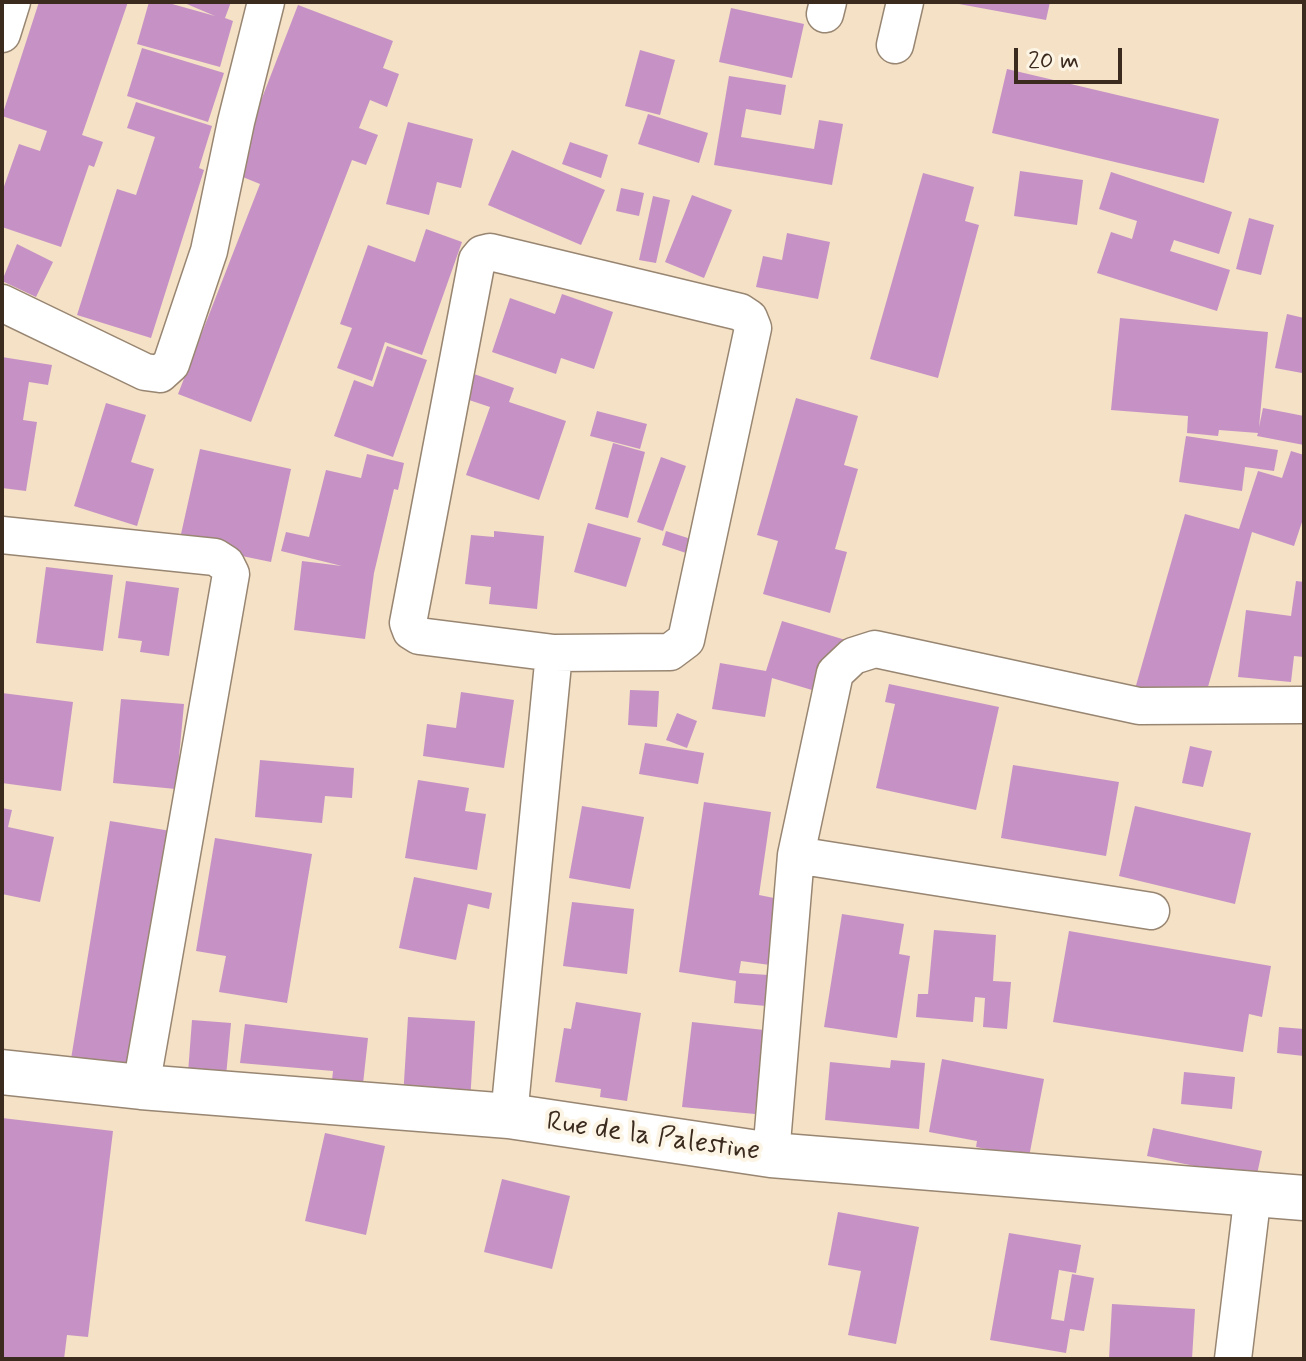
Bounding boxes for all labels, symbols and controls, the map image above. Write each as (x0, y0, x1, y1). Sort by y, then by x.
scale bar (1018, 32, 1126, 82)
text: 20 m (1028, 46, 1079, 77)
street label: Rue de la Palestine (544, 1106, 762, 1170)

